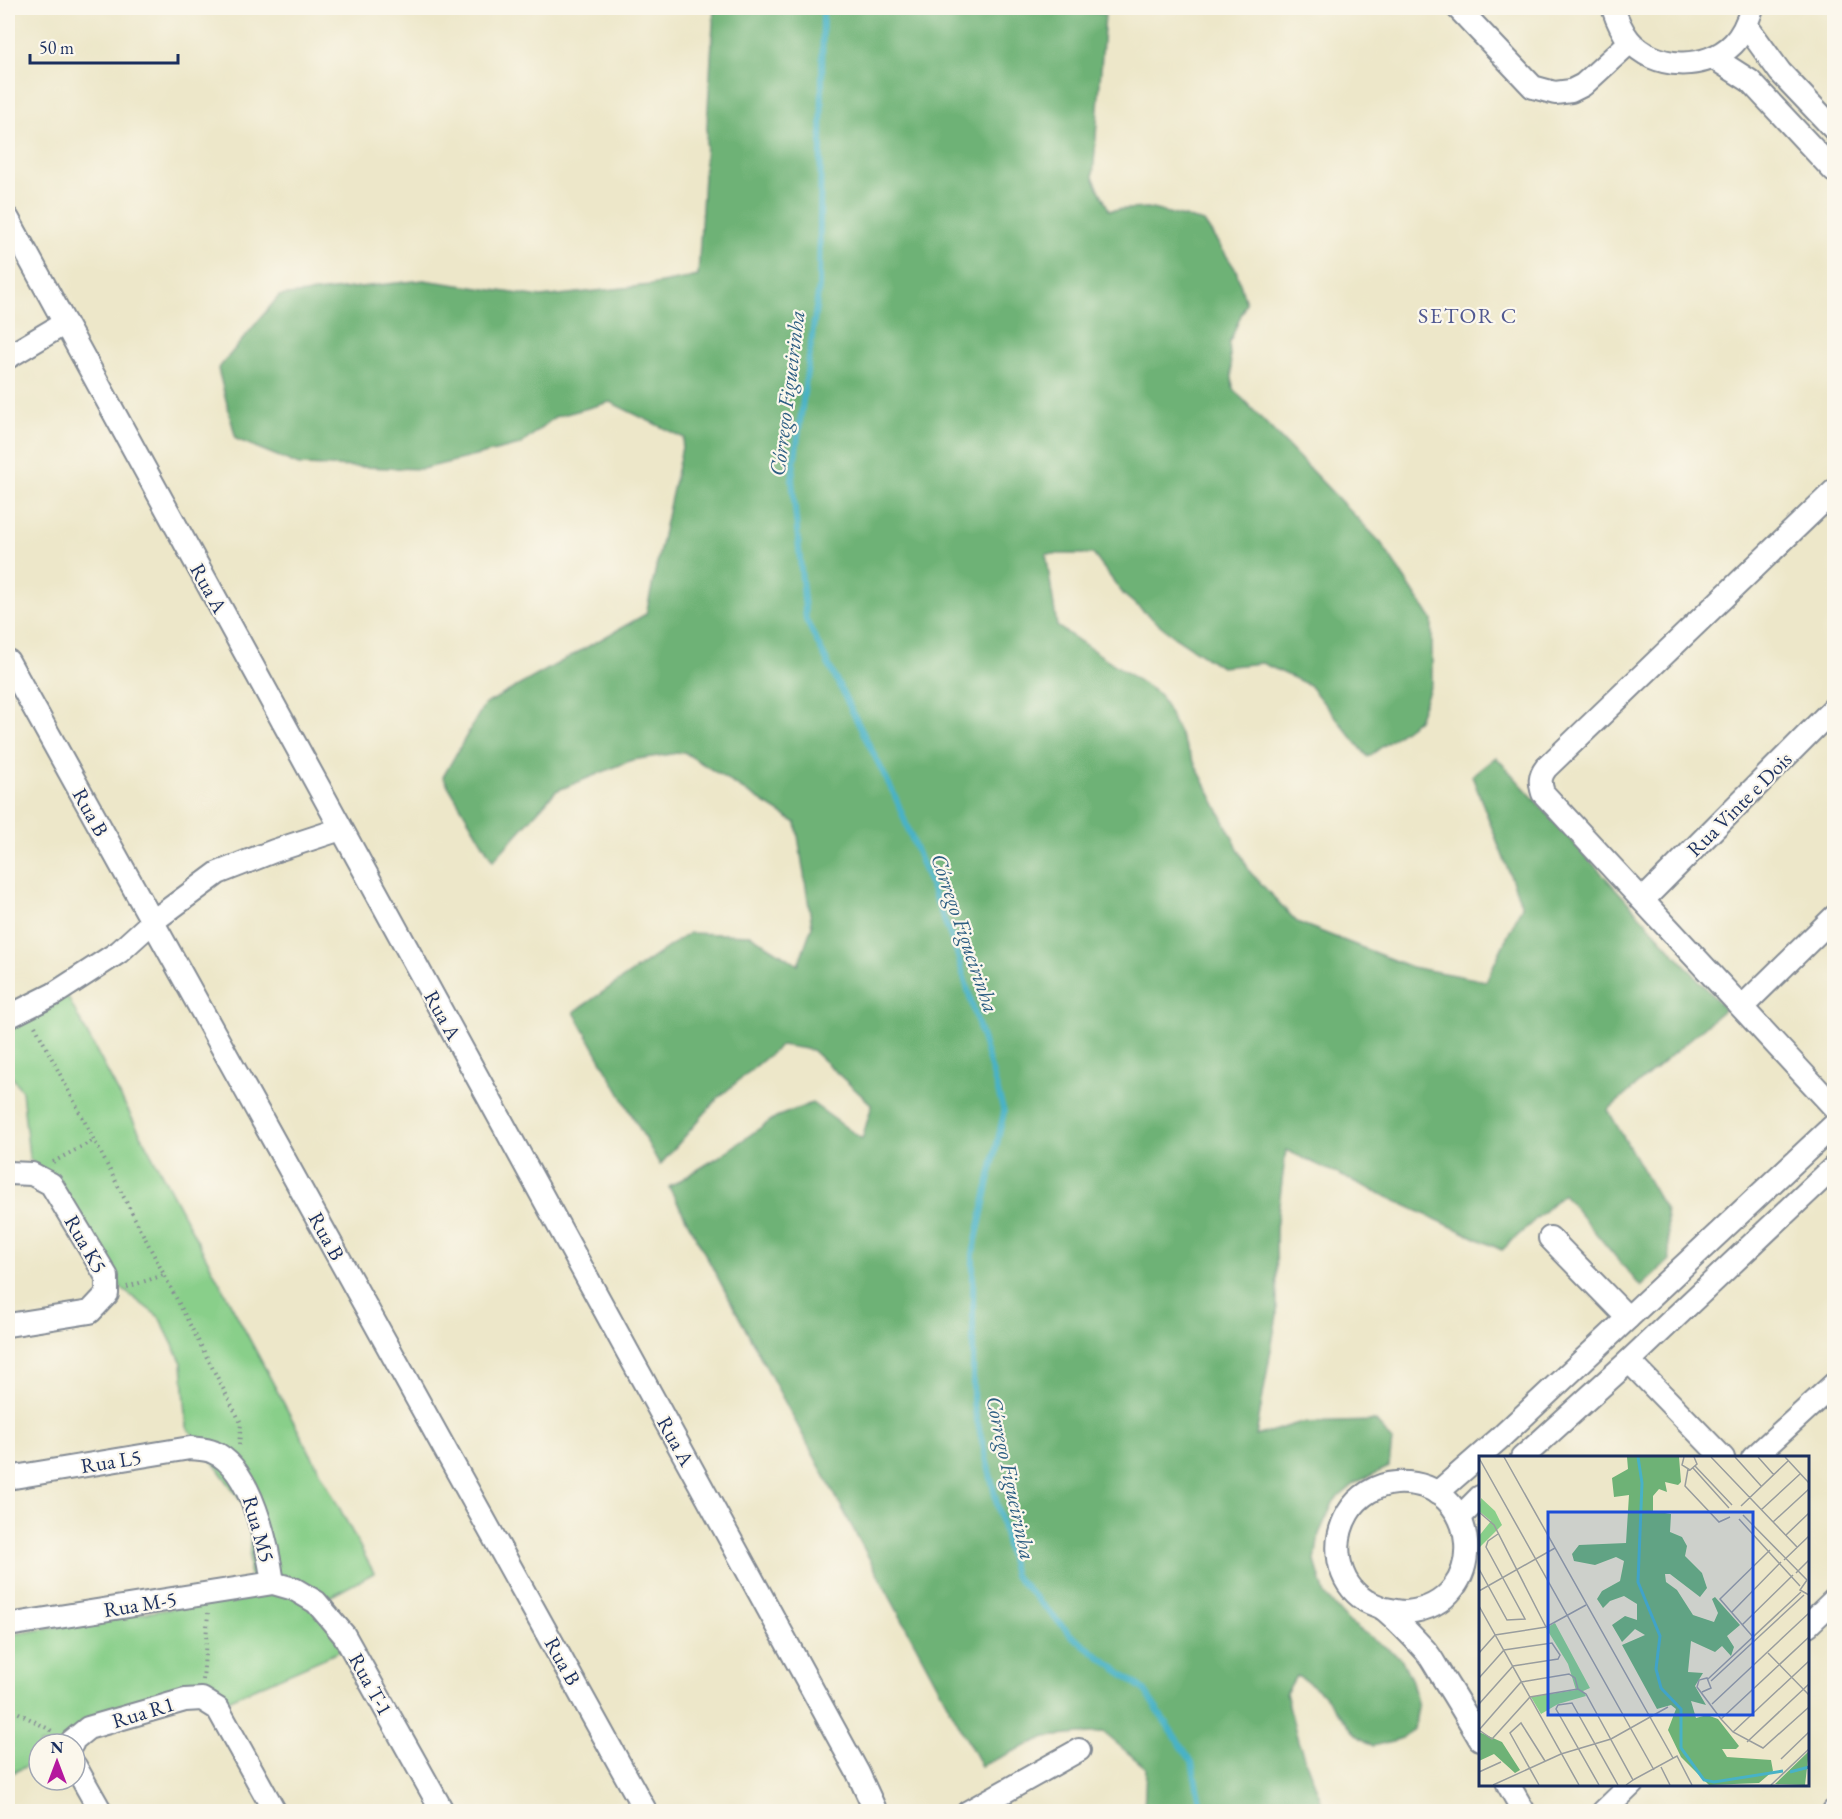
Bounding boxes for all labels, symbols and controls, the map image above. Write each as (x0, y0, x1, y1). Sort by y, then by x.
scale bar (30, 27, 178, 65)
text: 50 m (39, 36, 74, 59)
district label: SETOR C (1418, 301, 1518, 330)
water label: Córrego Figueirinha (762, 309, 812, 477)
street label: Rua A (184, 558, 234, 618)
street label: Rua Vinte e Dois (1681, 745, 1798, 862)
street label: Rua B (67, 783, 115, 841)
water label: Córrego Figueirinha (924, 849, 1006, 1017)
street label: Rua A (418, 985, 468, 1045)
street label: Rua B (303, 1207, 351, 1265)
street label: Rua K5 (59, 1210, 113, 1278)
water label: Córrego Figueirinha (979, 1393, 1043, 1563)
street label: Rua A (651, 1411, 701, 1471)
street label: Rua L5 (79, 1443, 143, 1479)
inset map (1479, 1456, 1809, 1786)
street label: Rua M5 (237, 1493, 281, 1565)
street label: Rua M-5 (102, 1585, 178, 1623)
street label: Rua B (539, 1632, 587, 1690)
street label: Rua T-1 (343, 1648, 399, 1720)
street label: Rua R1 (109, 1690, 177, 1734)
north arrow (27, 1732, 87, 1792)
text: N (51, 1737, 64, 1758)

